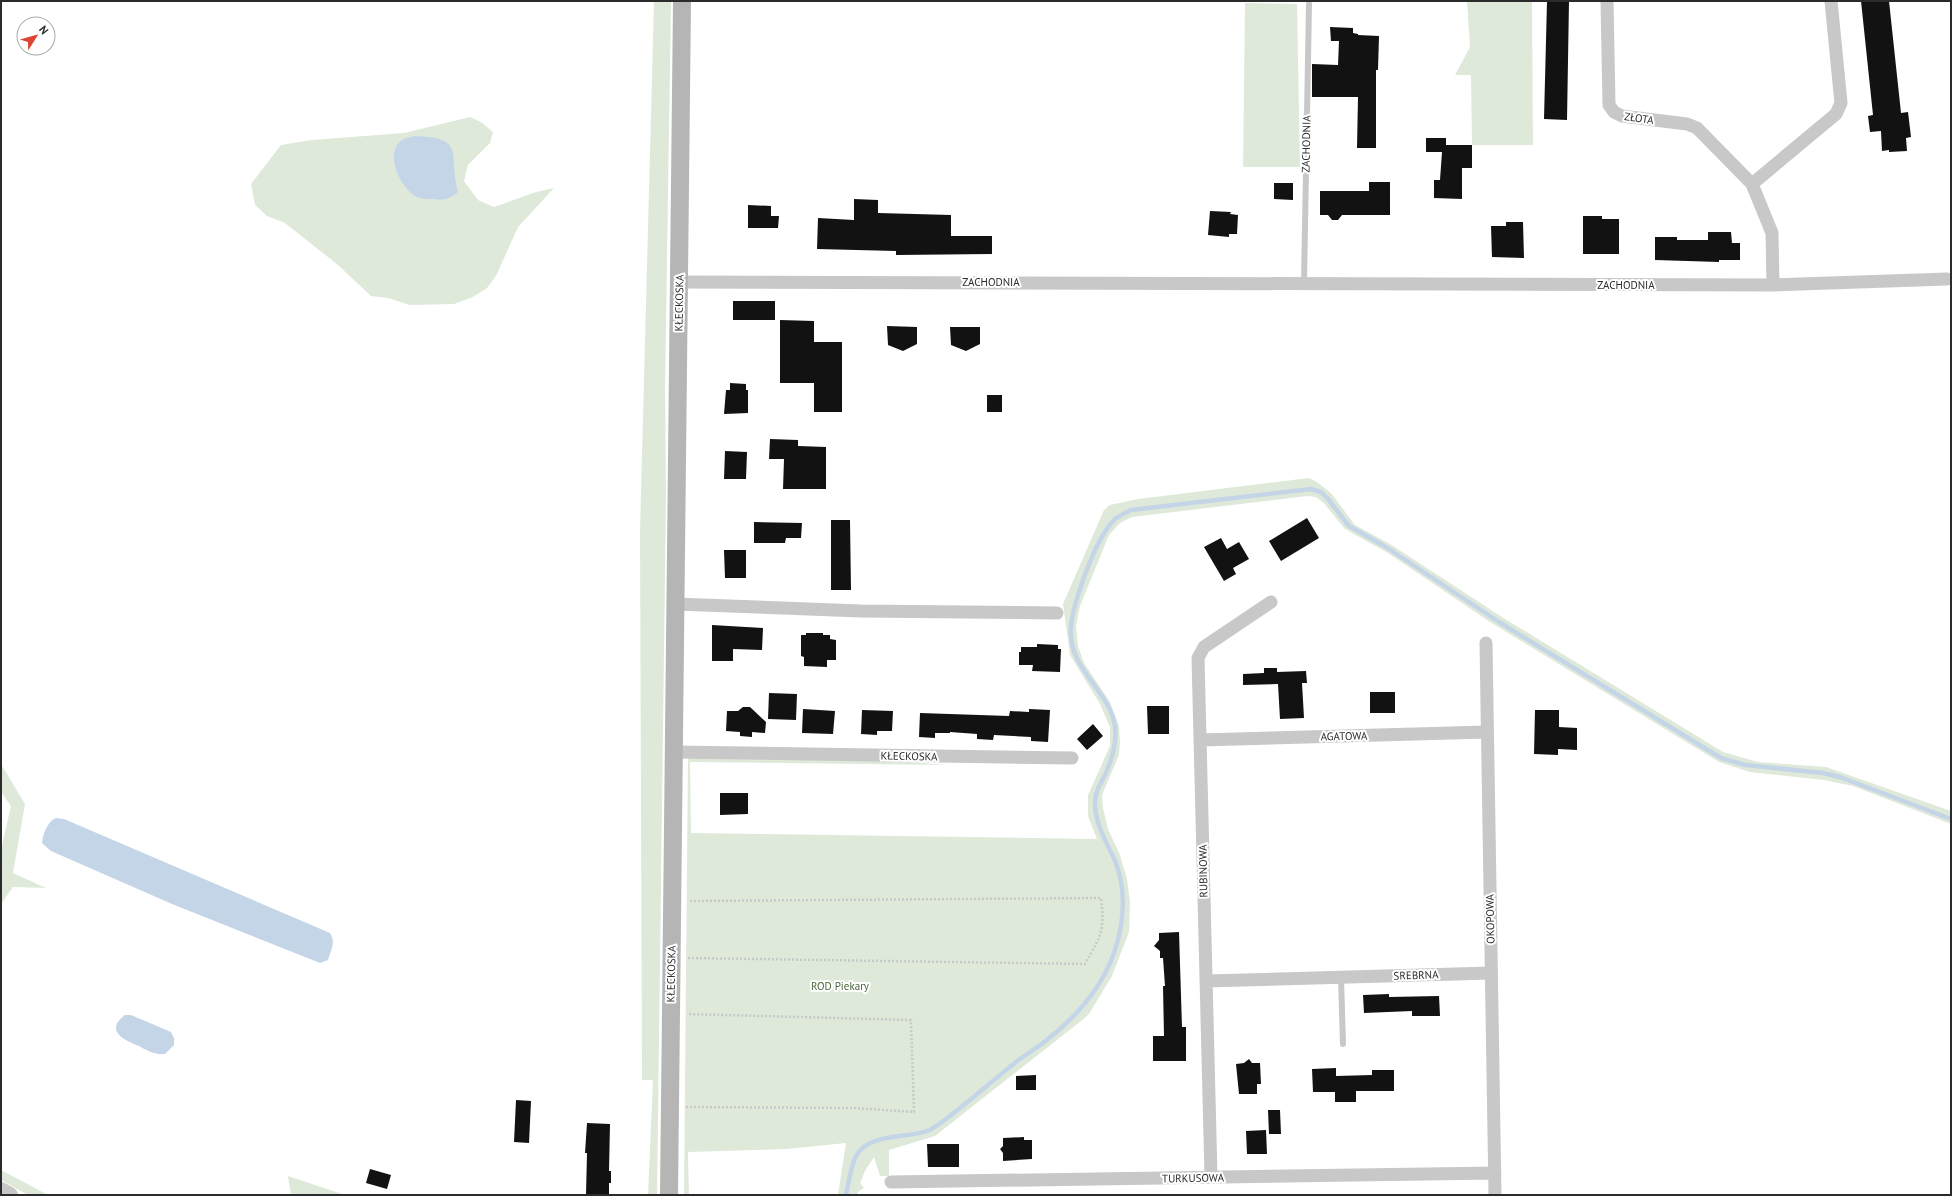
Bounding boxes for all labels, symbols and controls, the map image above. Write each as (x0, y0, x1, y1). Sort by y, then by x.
north arrow (16, 16, 56, 56)
text: N (36, 23, 52, 37)
street label: ZŁOTA (1623, 109, 1655, 127)
street label: ZACHODNIA (1299, 115, 1314, 173)
street label: KŁECKOSKA (672, 274, 687, 332)
street label: ZACHODNIA (962, 275, 1020, 289)
street label: ZACHODNIA (1597, 278, 1655, 292)
street label: AGATOWA (1321, 729, 1368, 743)
street label: KŁECKOSKA (880, 749, 938, 764)
street label: RUBINOWA (1196, 844, 1210, 898)
street label: OKOPOWA (1483, 893, 1497, 944)
street label: KŁECKOSKA (664, 945, 679, 1003)
street label: SREBRNA (1393, 967, 1439, 983)
park label: ROD Piekary (811, 979, 870, 993)
street label: TURKUSOWA (1162, 1170, 1225, 1186)

